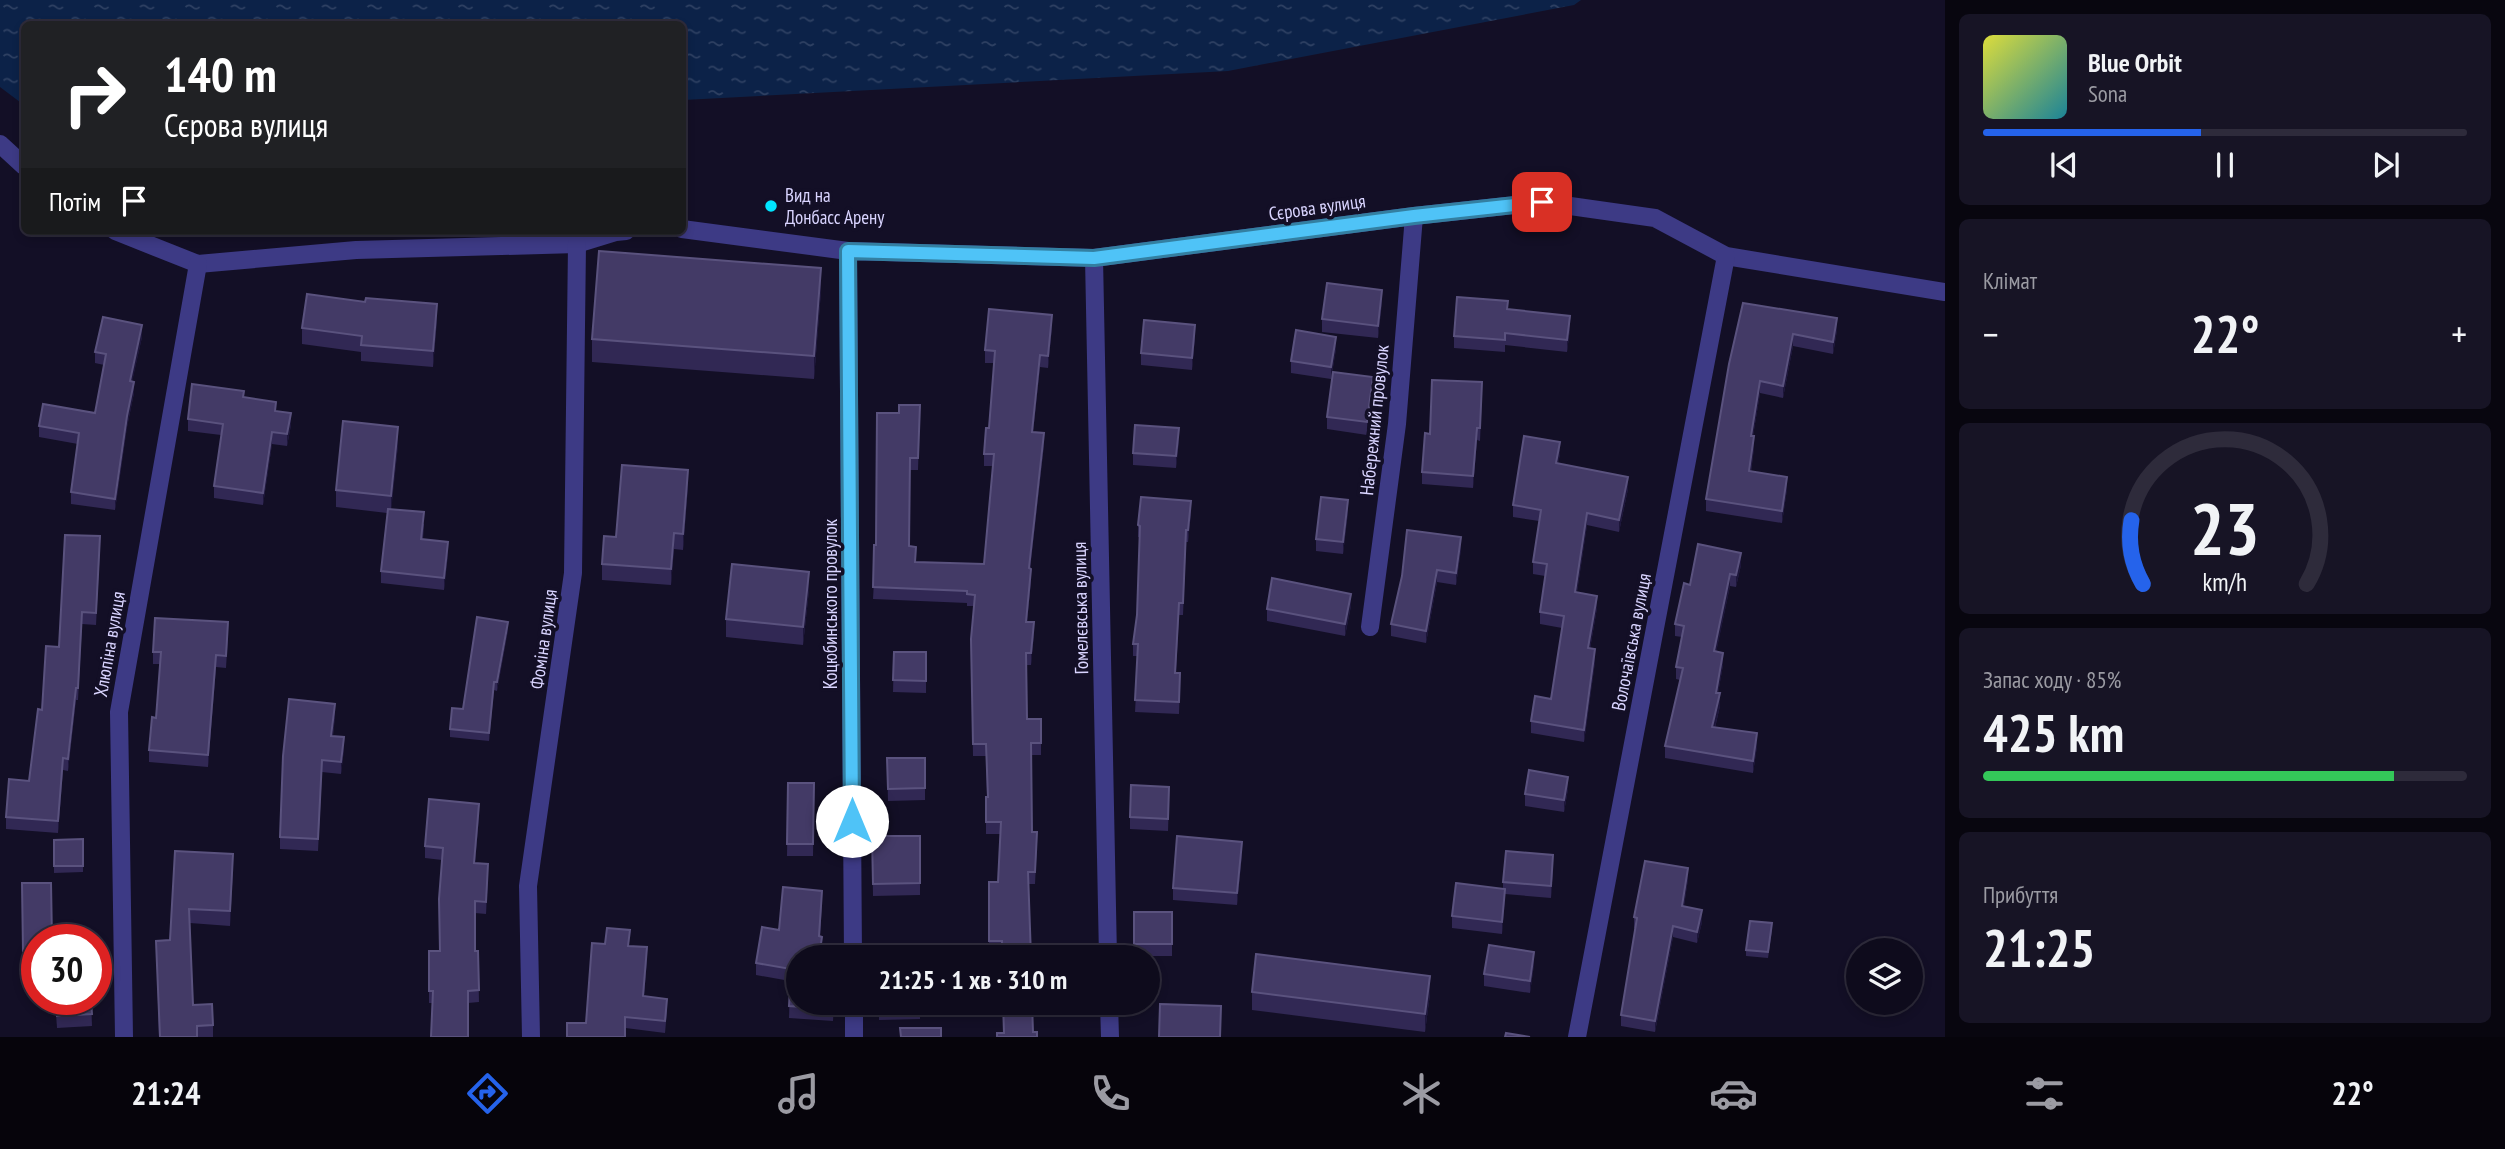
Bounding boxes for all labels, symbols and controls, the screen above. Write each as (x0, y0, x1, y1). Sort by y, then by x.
text: 140 m (164, 42, 277, 106)
text: Blue Orbit (2088, 46, 2182, 79)
icon: right (49, 49, 140, 140)
text: Sona (2088, 79, 2127, 108)
text: Сєрова вулиця (164, 104, 328, 146)
icon: previous (2045, 146, 2083, 184)
icon: pause (2206, 146, 2244, 184)
icon: next (2367, 146, 2405, 184)
pin (1512, 172, 1572, 232)
icon: arrive (115, 182, 153, 220)
place label: Вид на Донбасс Арену (785, 183, 885, 229)
icon: arrive (1523, 183, 1561, 221)
text: Потім (49, 185, 101, 218)
street label: Сєрова вулиця (1267, 188, 1367, 226)
marker: Вид на Донбасс Арену (763, 198, 779, 214)
text: Клімат (1983, 266, 2037, 295)
text: 22° (2191, 300, 2259, 367)
text: − (1983, 309, 1999, 358)
text: + (2451, 309, 2467, 358)
street label: Набережний провулок (1354, 343, 1394, 497)
text: 23 (2190, 481, 2260, 575)
street label: Коцюбинського провулок (818, 518, 842, 689)
street label: Гомелєвська вулиця (1067, 542, 1093, 674)
text: km/h (2203, 566, 2247, 598)
street label: Волочаївська вулиця (1606, 571, 1656, 713)
street label: Фоміна вулиця (524, 588, 562, 690)
street label: Хлюпіна вулиця (88, 589, 130, 699)
text: Запас ходу · 85% (1983, 665, 2121, 694)
text: 425 km (1983, 699, 2124, 766)
position arrow (815, 784, 889, 858)
text: Прибуття (1983, 880, 2058, 909)
text: 21:25 (1983, 914, 2095, 981)
speed limit sign: 30 (21, 924, 112, 1015)
map controls (1846, 938, 1923, 1015)
button: layers (1846, 938, 1923, 1015)
text: 21:25 · 1 хв · 310 m (879, 963, 1067, 996)
icon: directions (463, 1069, 512, 1118)
icon: music (774, 1069, 823, 1118)
icon: phone (1086, 1069, 1135, 1118)
icon: climate (1397, 1069, 1446, 1118)
icon: car (1709, 1069, 1758, 1118)
icon: filters (2020, 1069, 2069, 1118)
text: 21:24 (131, 1072, 200, 1114)
text: 22° (2332, 1072, 2374, 1114)

